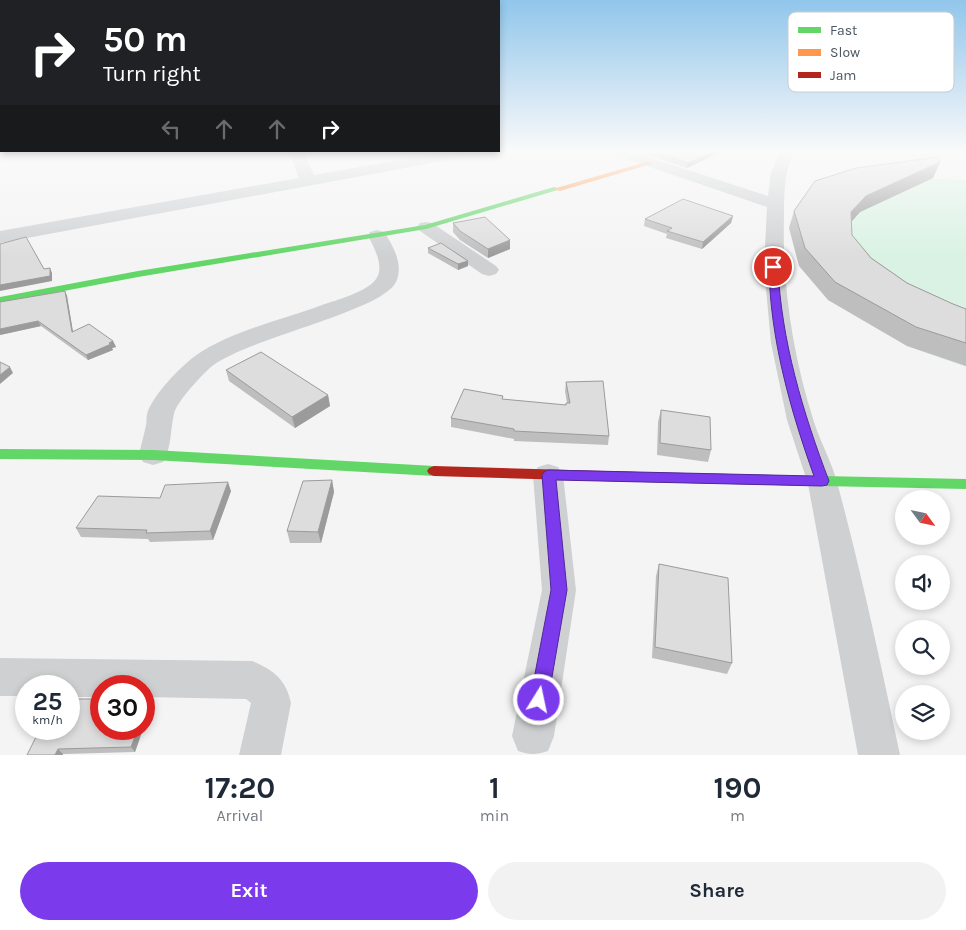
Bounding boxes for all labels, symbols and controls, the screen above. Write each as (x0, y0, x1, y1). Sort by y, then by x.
legend (788, 12, 954, 92)
text: 50 m (103, 19, 188, 60)
icon: right (20, 20, 85, 85)
text: Fast (830, 22, 857, 39)
text: Slow (830, 44, 860, 61)
text: Turn right (103, 61, 201, 87)
text: Jam (830, 67, 856, 84)
icon: left (157, 115, 185, 143)
icon: ahead (210, 115, 238, 143)
icon: ahead (263, 115, 291, 143)
icon: right (316, 115, 344, 143)
pin (752, 246, 794, 288)
icon: arrive (759, 253, 787, 281)
north arrow (895, 490, 950, 545)
map controls (895, 490, 950, 740)
button: sound (895, 555, 950, 610)
button: search (895, 620, 950, 675)
position arrow (512, 673, 564, 725)
speed limit sign: 30 (90, 675, 155, 740)
button: layers (895, 685, 950, 740)
text: 25 (33, 687, 62, 716)
text: km/h (32, 713, 63, 727)
text: 17:20 (204, 770, 275, 806)
text: 1 (489, 770, 500, 806)
text: 190 (714, 770, 762, 806)
text: Arrival (216, 806, 263, 825)
text: min (480, 806, 509, 825)
text: m (730, 806, 745, 825)
button: Exit (20, 862, 478, 920)
button: Share (488, 862, 946, 920)

